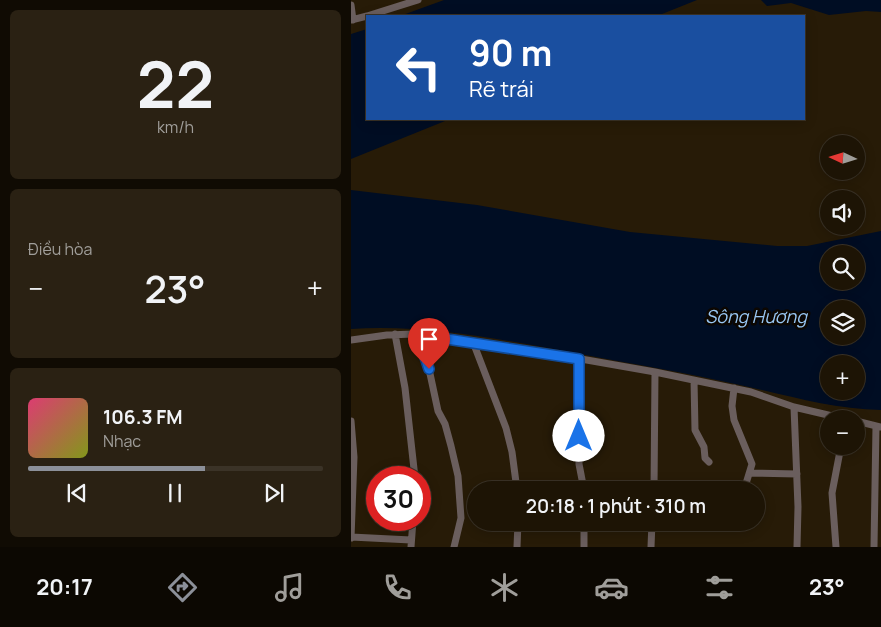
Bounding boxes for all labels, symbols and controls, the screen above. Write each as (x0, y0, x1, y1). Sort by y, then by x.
text: 90 m (469, 29, 552, 77)
icon: left (386, 35, 451, 100)
text: 22 (137, 39, 214, 128)
text: Rẽ trái (469, 74, 534, 104)
text: km/h (157, 116, 194, 138)
north arrow (820, 135, 865, 180)
map controls (820, 135, 865, 455)
button: sound (820, 190, 865, 235)
text: Điều hòa (28, 238, 92, 260)
button: search (820, 245, 865, 290)
text: 23° (144, 262, 206, 314)
text: − (28, 269, 43, 307)
text: + (307, 269, 323, 307)
button: layers (820, 300, 865, 345)
water label: Sông Hương (705, 304, 808, 328)
pin (408, 318, 450, 369)
icon: arrive (415, 325, 443, 353)
button: + (820, 355, 865, 400)
text: 106.3 FM (103, 404, 182, 430)
position arrow (552, 409, 604, 461)
button: − (820, 410, 865, 455)
text: Nhạc (103, 430, 141, 452)
speed limit sign: 30 (366, 466, 431, 531)
icon: previous (63, 479, 91, 507)
icon: pause (161, 479, 189, 507)
icon: next (260, 479, 288, 507)
text: 20:18 · 1 phút · 310 m (526, 493, 706, 519)
icon: directions (165, 570, 200, 605)
icon: music (272, 570, 307, 605)
icon: phone (380, 570, 415, 605)
icon: climate (487, 570, 522, 605)
icon: car (594, 570, 629, 605)
icon: filters (702, 570, 737, 605)
text: 20:17 (36, 572, 93, 602)
text: 23° (809, 572, 845, 602)

